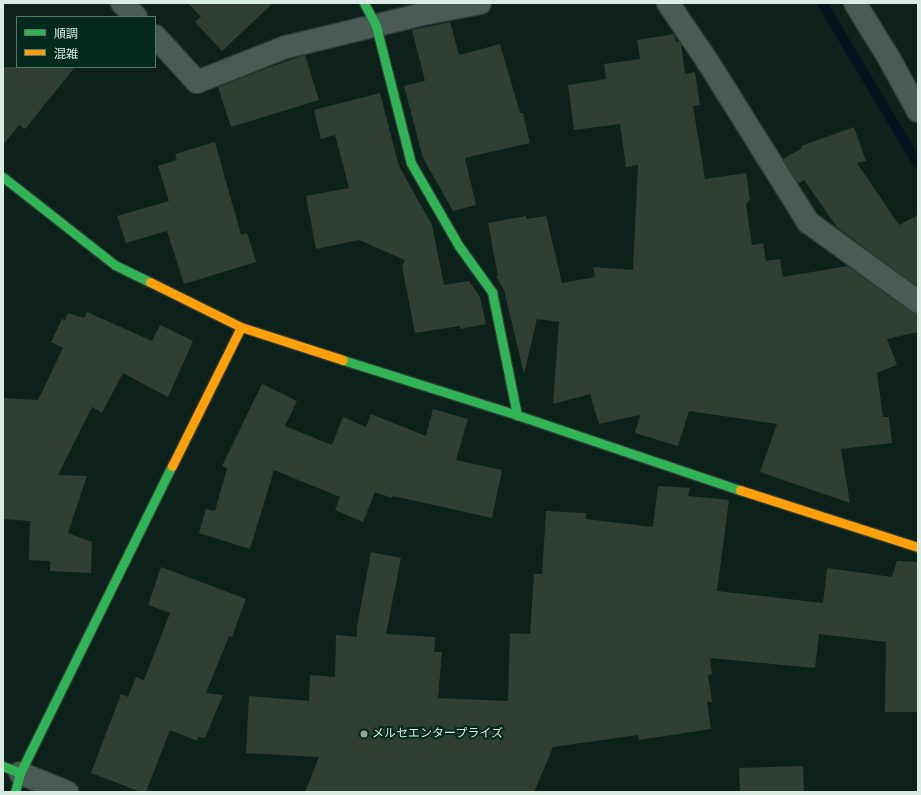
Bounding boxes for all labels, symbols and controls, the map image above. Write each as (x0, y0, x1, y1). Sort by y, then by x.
legend (16, 16, 156, 68)
text: 順調 (54, 27, 78, 41)
text: 混雑 (54, 47, 78, 61)
place label: メルセエンタープライズ (372, 727, 504, 741)
marker: メルセエンタープライズ (359, 729, 369, 739)

